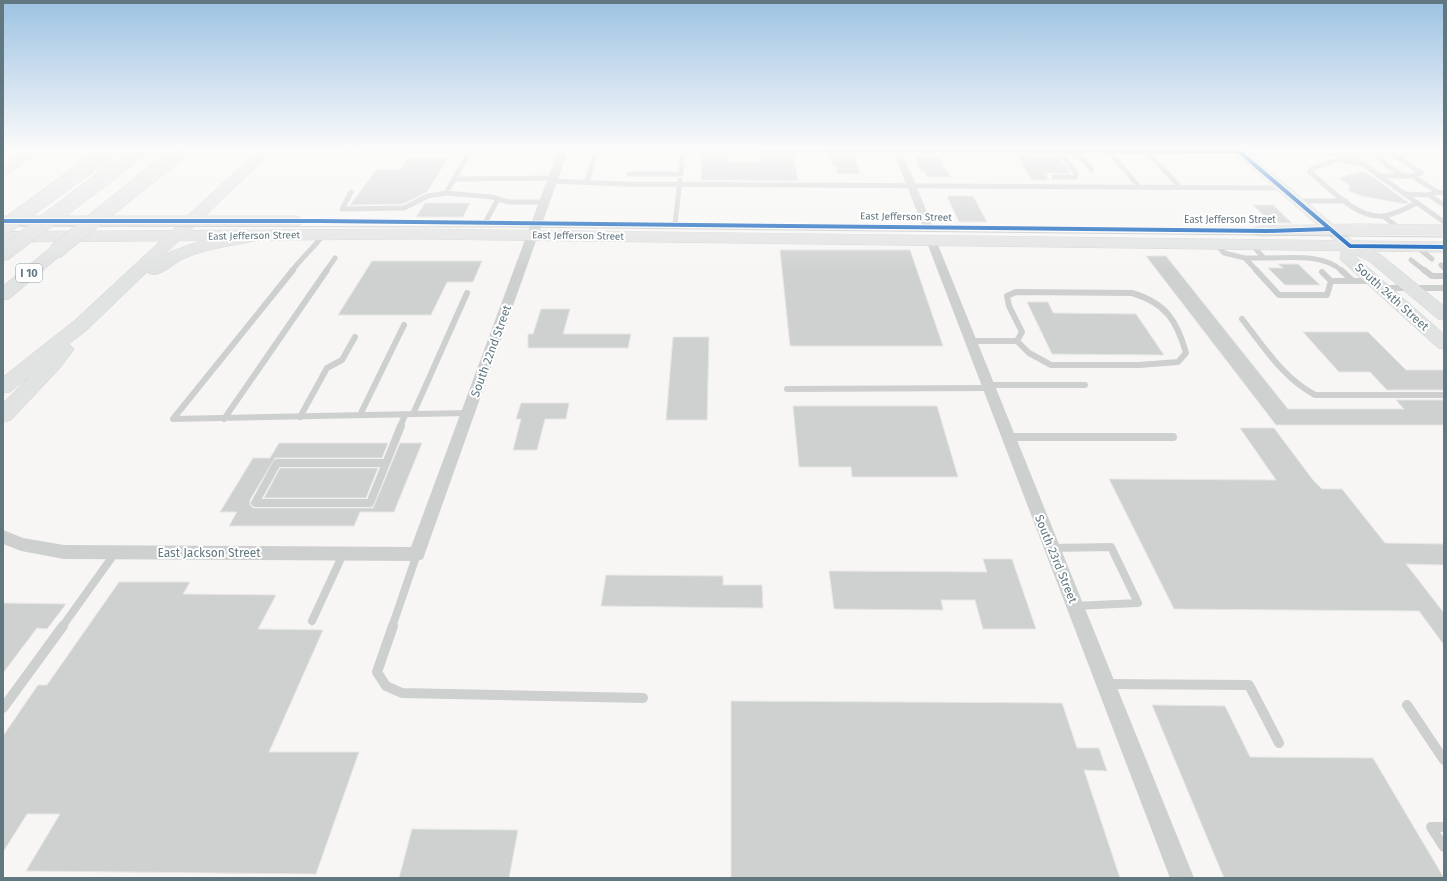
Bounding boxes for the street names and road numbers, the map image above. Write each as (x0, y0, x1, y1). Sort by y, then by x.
street label: East Jefferson Street (860, 210, 952, 224)
street label: East Jefferson Street (1184, 214, 1276, 226)
street label: East Jefferson Street (208, 229, 300, 243)
street label: East Jefferson Street (532, 229, 624, 243)
street label: South 24th Street (1352, 260, 1432, 334)
road number: I 10 (16, 264, 42, 282)
street label: South 22nd Street (468, 302, 514, 399)
street label: South 23rd Street (1032, 513, 1080, 606)
street label: East Jackson Street (157, 546, 261, 560)

